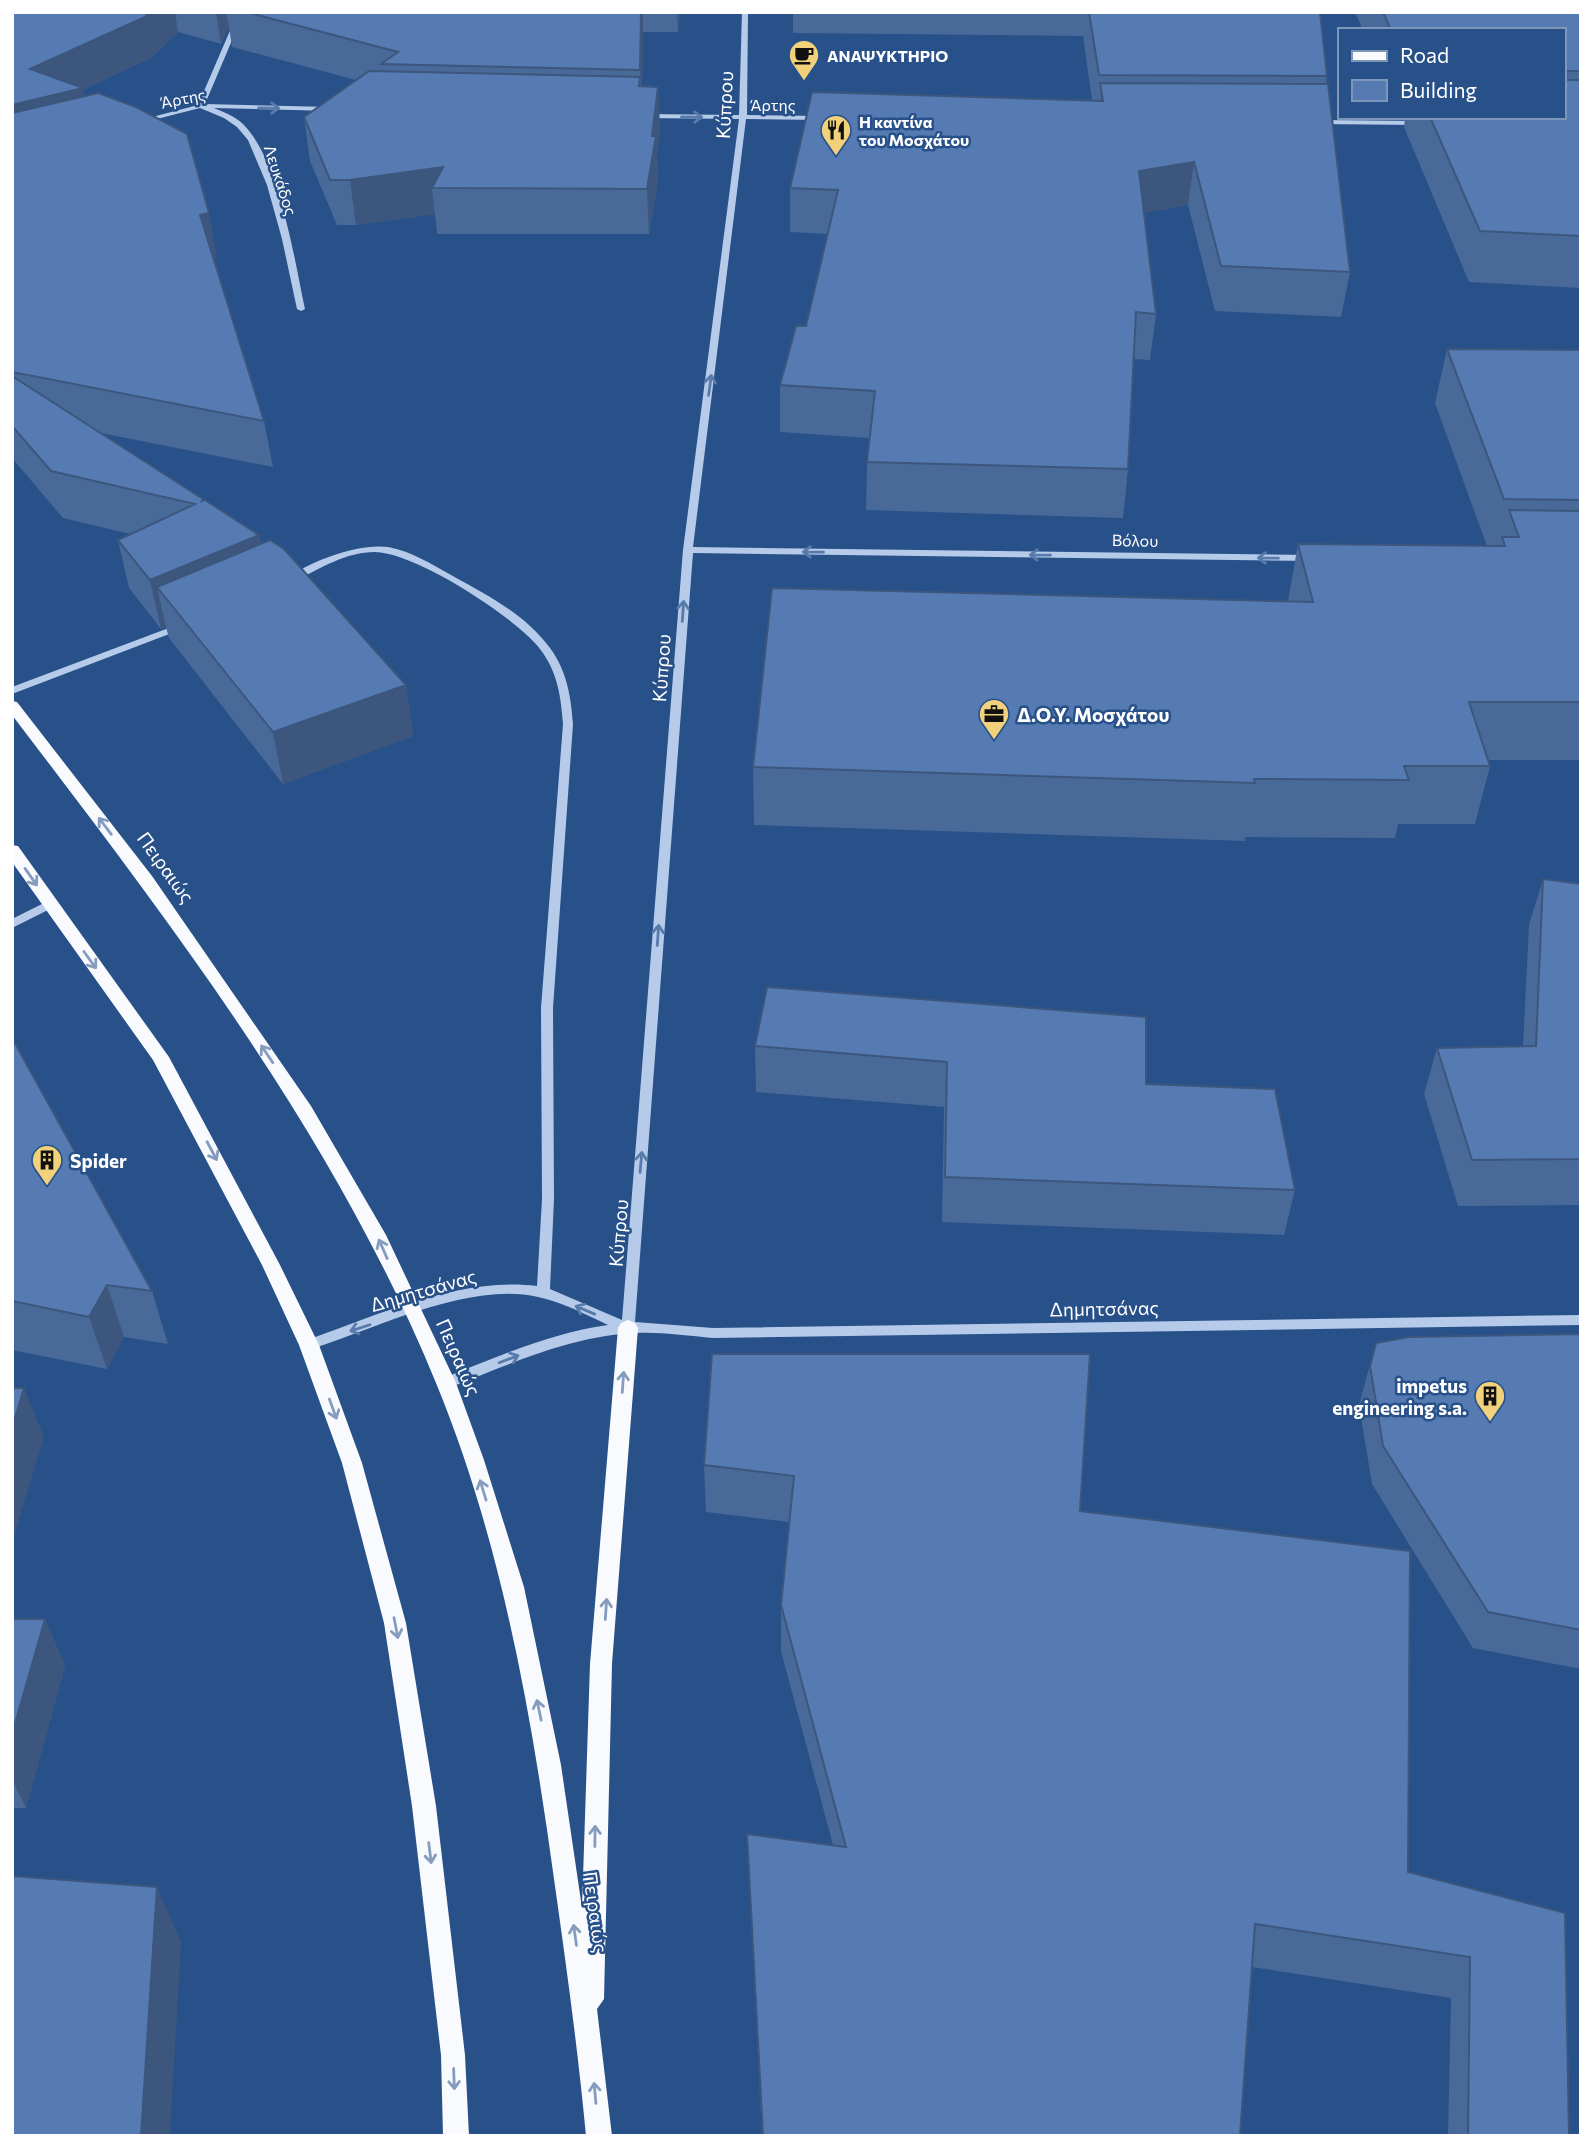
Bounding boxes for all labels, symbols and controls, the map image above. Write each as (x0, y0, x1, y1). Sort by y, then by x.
legend (1338, 28, 1565, 119)
cafe icon: ΑΝΑΨΥΚΤΗΡΙΟ (787, 38, 821, 82)
text: Road (1400, 42, 1449, 67)
place label: ΑΝΑΨΥΚΤΗΡΙΟ (827, 46, 948, 65)
street label: Κύπρου (711, 70, 737, 140)
text: Building (1400, 77, 1477, 102)
street label: Άρτης (158, 84, 207, 112)
street label: Άρτης (749, 95, 796, 114)
one-way arrow (257, 101, 280, 114)
one-way arrow (680, 110, 703, 123)
place label: Η καντίνα του Μοσχάτου (859, 112, 969, 149)
restaurant icon: Η καντίνα του Μοσχάτου (819, 113, 853, 157)
street label: Λευκάδος (261, 142, 301, 218)
one-way arrow (704, 374, 717, 397)
street label: Βόλου (1112, 530, 1158, 550)
one-way arrow (801, 545, 824, 559)
one-way arrow (1029, 548, 1052, 562)
one-way arrow (1256, 551, 1279, 564)
one-way arrow (677, 600, 690, 622)
street label: Κύπρου (647, 633, 675, 703)
office icon: Δ.Ο.Υ. Μοσχάτου (977, 697, 1011, 741)
place label: Δ.Ο.Υ. Μοσχάτου (1017, 703, 1169, 726)
one-way arrow (97, 817, 112, 835)
street label: Πειραιώς (133, 827, 199, 907)
one-way arrow (24, 867, 38, 886)
one-way arrow (652, 924, 665, 947)
one-way arrow (83, 950, 97, 969)
one-way arrow (259, 1044, 273, 1064)
one-way arrow (205, 1141, 219, 1161)
building icon: Spider (30, 1143, 64, 1187)
place label: Spider (70, 1149, 127, 1172)
one-way arrow (635, 1151, 648, 1174)
street label: Κύπρου (604, 1198, 632, 1268)
one-way arrow (376, 1239, 389, 1260)
street label: Δημητσάνας (367, 1264, 479, 1316)
street label: Δημητσάνας (1049, 1296, 1159, 1320)
one-way arrow (575, 1303, 597, 1316)
street label: Πειραιώς (432, 1315, 486, 1399)
one-way arrow (349, 1322, 371, 1335)
one-way arrow (498, 1351, 520, 1364)
one-way arrow (617, 1371, 630, 1394)
place label: impetus engineering s.a. (1332, 1374, 1467, 1419)
building icon: impetus engineering s.a. (1473, 1379, 1507, 1423)
one-way arrow (327, 1398, 340, 1420)
one-way arrow (476, 1479, 489, 1501)
one-way arrow (600, 1598, 613, 1620)
one-way arrow (389, 1616, 403, 1639)
one-way arrow (531, 1699, 545, 1722)
one-way arrow (589, 1825, 602, 1848)
one-way arrow (423, 1841, 436, 1863)
street label: Πειραιώς (579, 1870, 613, 1954)
one-way arrow (568, 1924, 581, 1947)
one-way arrow (447, 2067, 460, 2090)
one-way arrow (588, 2083, 601, 2105)

